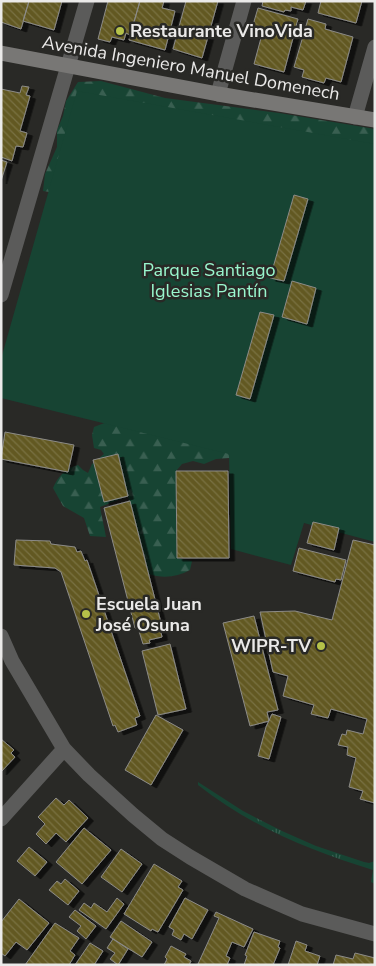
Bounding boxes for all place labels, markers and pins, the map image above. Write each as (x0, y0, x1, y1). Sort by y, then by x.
place label: Restaurante VinoVida (130, 19, 313, 43)
marker: Restaurante VinoVida (114, 25, 126, 37)
place label: Escuela Juan José Osuna (95, 592, 202, 637)
marker: Escuela Juan José Osuna (80, 608, 92, 620)
place label: WIPR-TV (231, 634, 312, 658)
marker: WIPR-TV (315, 640, 327, 652)

